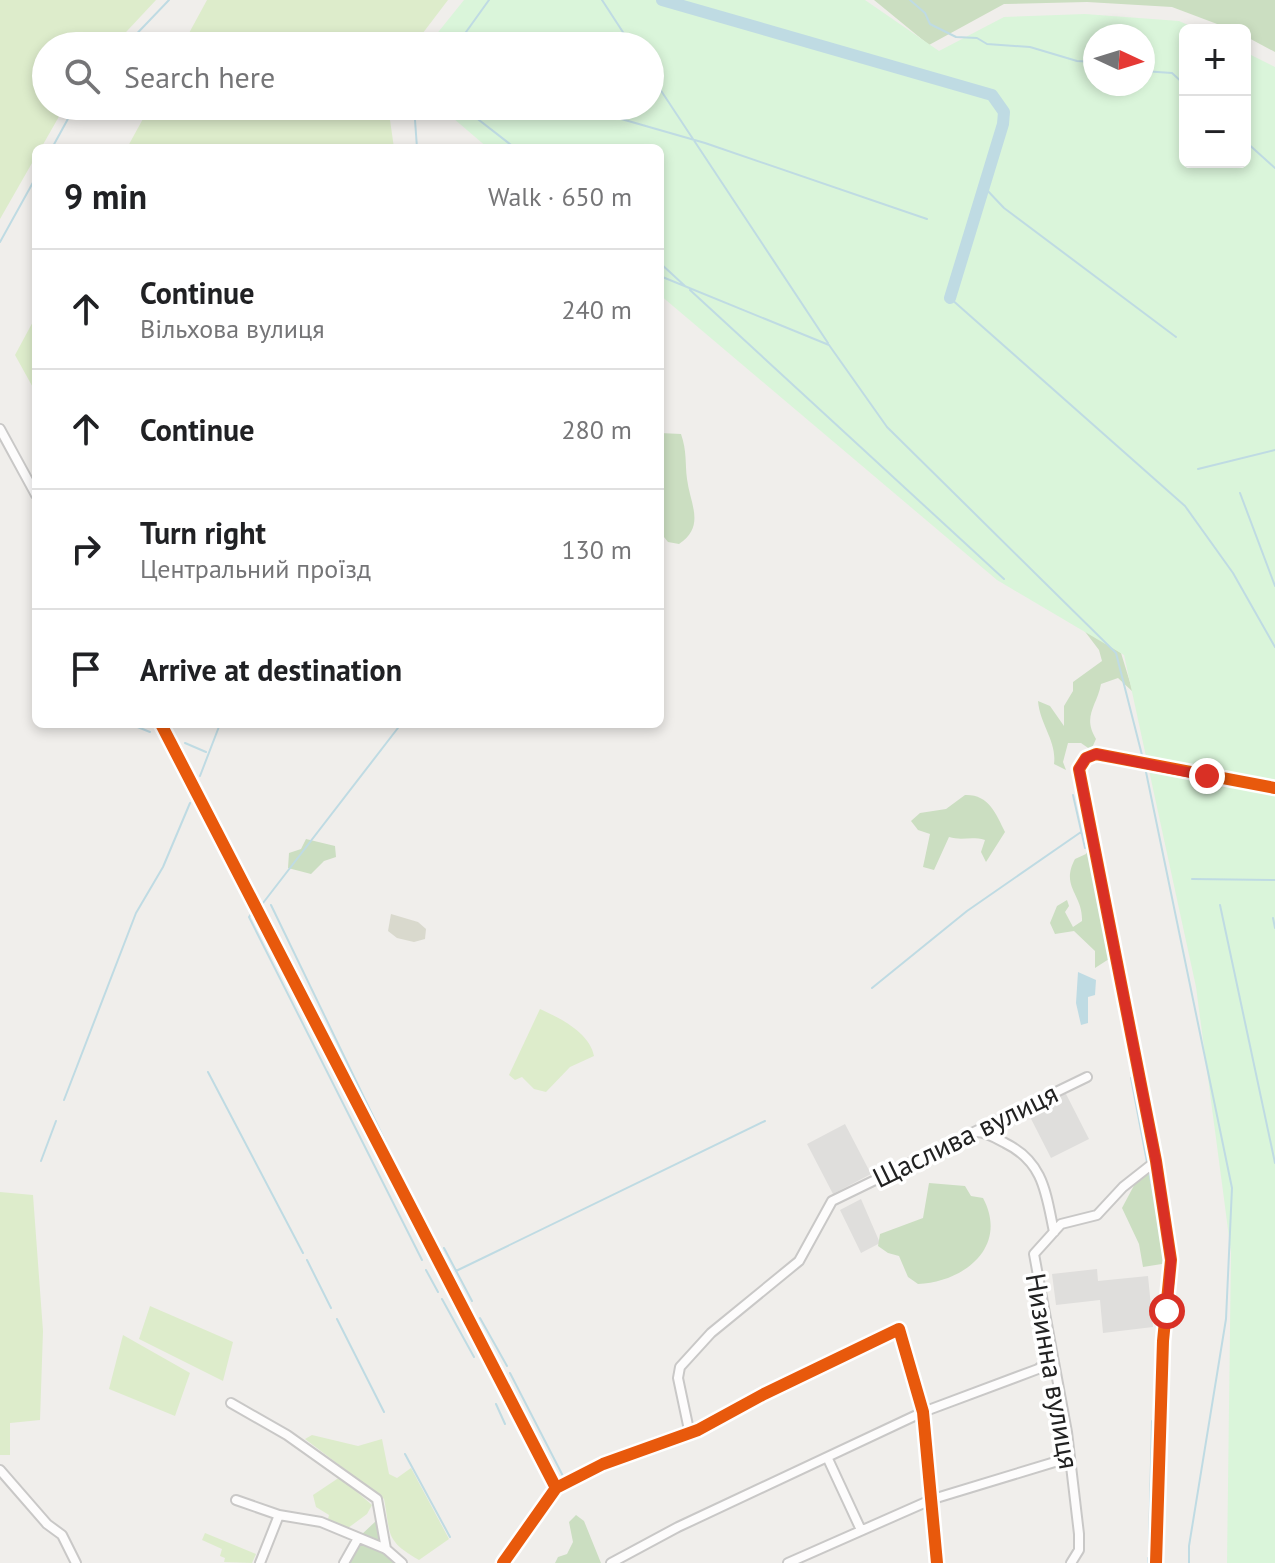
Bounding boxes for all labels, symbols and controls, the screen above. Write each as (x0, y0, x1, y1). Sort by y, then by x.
north arrow (1083, 24, 1155, 96)
map controls (1179, 24, 1251, 168)
button: + (1179, 24, 1251, 96)
search box (32, 32, 664, 120)
icon: search (60, 54, 104, 98)
text: Search here (124, 57, 275, 96)
button: − (1179, 96, 1251, 168)
text: 9 min (64, 174, 147, 218)
text: Walk · 650 m (488, 180, 632, 213)
text: Continue (140, 273, 254, 312)
icon: ahead (64, 287, 108, 331)
text: 240 m (561, 293, 632, 326)
text: Вільхова вулиця (140, 312, 325, 345)
icon: ahead (64, 407, 108, 451)
text: Continue (140, 410, 254, 449)
text: 280 m (561, 413, 632, 446)
text: Turn right (140, 513, 266, 552)
icon: right (64, 527, 108, 571)
text: 130 m (561, 533, 632, 566)
text: Центральний проїзд (140, 552, 371, 585)
icon: arrive (64, 647, 108, 691)
text: Arrive at destination (140, 650, 402, 689)
route end (1189, 758, 1225, 794)
street label: Щаслива вулиця (866, 1074, 1064, 1196)
street label: Низинна вулиця (1018, 1270, 1088, 1472)
route start (1149, 1293, 1185, 1329)

